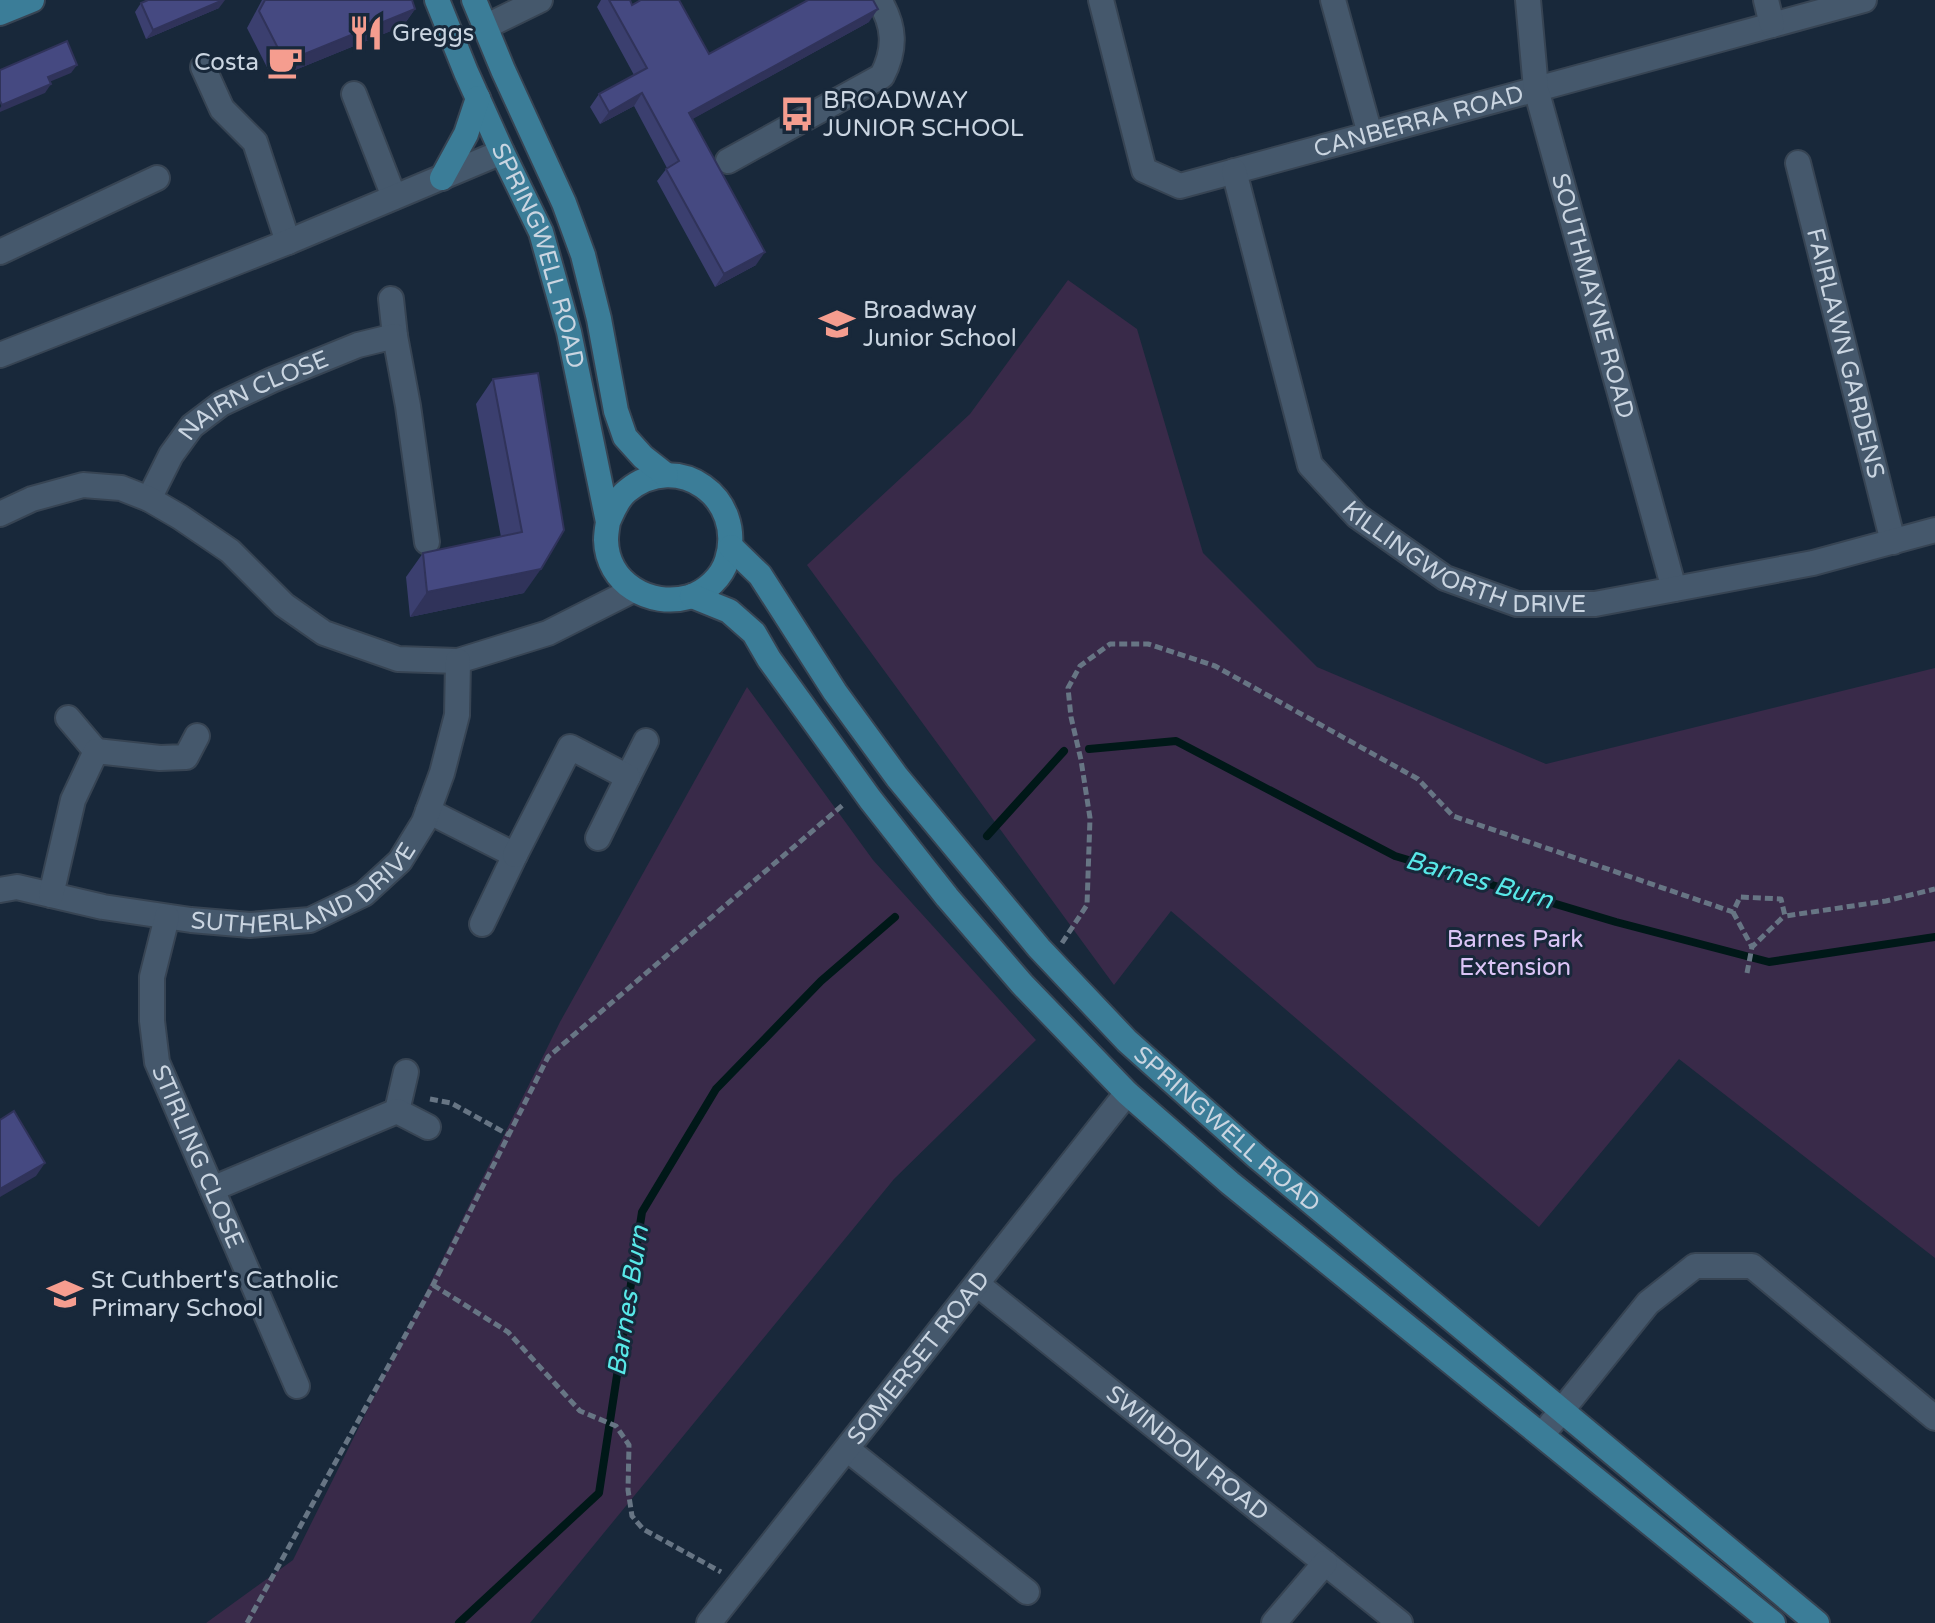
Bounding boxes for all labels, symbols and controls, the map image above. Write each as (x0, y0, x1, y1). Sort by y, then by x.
restaurant icon: Greggs (347, 14, 385, 52)
place label: Greggs (392, 19, 474, 48)
cafe icon: Costa (266, 43, 304, 81)
place label: Costa (194, 48, 259, 77)
street label: CANBERRA ROAD (1310, 79, 1527, 163)
place label: BROADWAY JUNIOR SCHOOL (823, 86, 1024, 143)
bus stop icon: BROADWAY JUNIOR SCHOOL (778, 95, 816, 133)
street label: SPRINGWELL ROAD (485, 138, 591, 371)
street label: SOUTHMAYNE ROAD (1545, 170, 1641, 422)
street label: FAIRLAWN GARDENS (1800, 225, 1891, 481)
place label: Broadway Junior School (863, 296, 1017, 353)
school or university icon: Broadway Junior School (818, 305, 856, 343)
street label: NAIRN CLOSE (172, 344, 333, 446)
street label: KILLINGWORTH DRIVE (1336, 495, 1586, 619)
street label: SUTHERLAND DRIVE (190, 837, 422, 940)
water label: Barnes Burn (1402, 844, 1557, 916)
park label: Barnes Park Extension (1447, 925, 1583, 982)
street label: SPRINGWELL ROAD (1128, 1040, 1326, 1218)
street label: STIRLING CLOSE (145, 1060, 250, 1253)
water label: Barnes Burn (601, 1222, 655, 1378)
street label: SOMERSET ROAD (841, 1265, 996, 1450)
place label: St Cuthbert's Catholic Primary School (91, 1266, 339, 1323)
school or university icon: St Cuthbert's Catholic Primary School (46, 1275, 84, 1313)
street label: SWINDON ROAD (1100, 1379, 1275, 1527)

